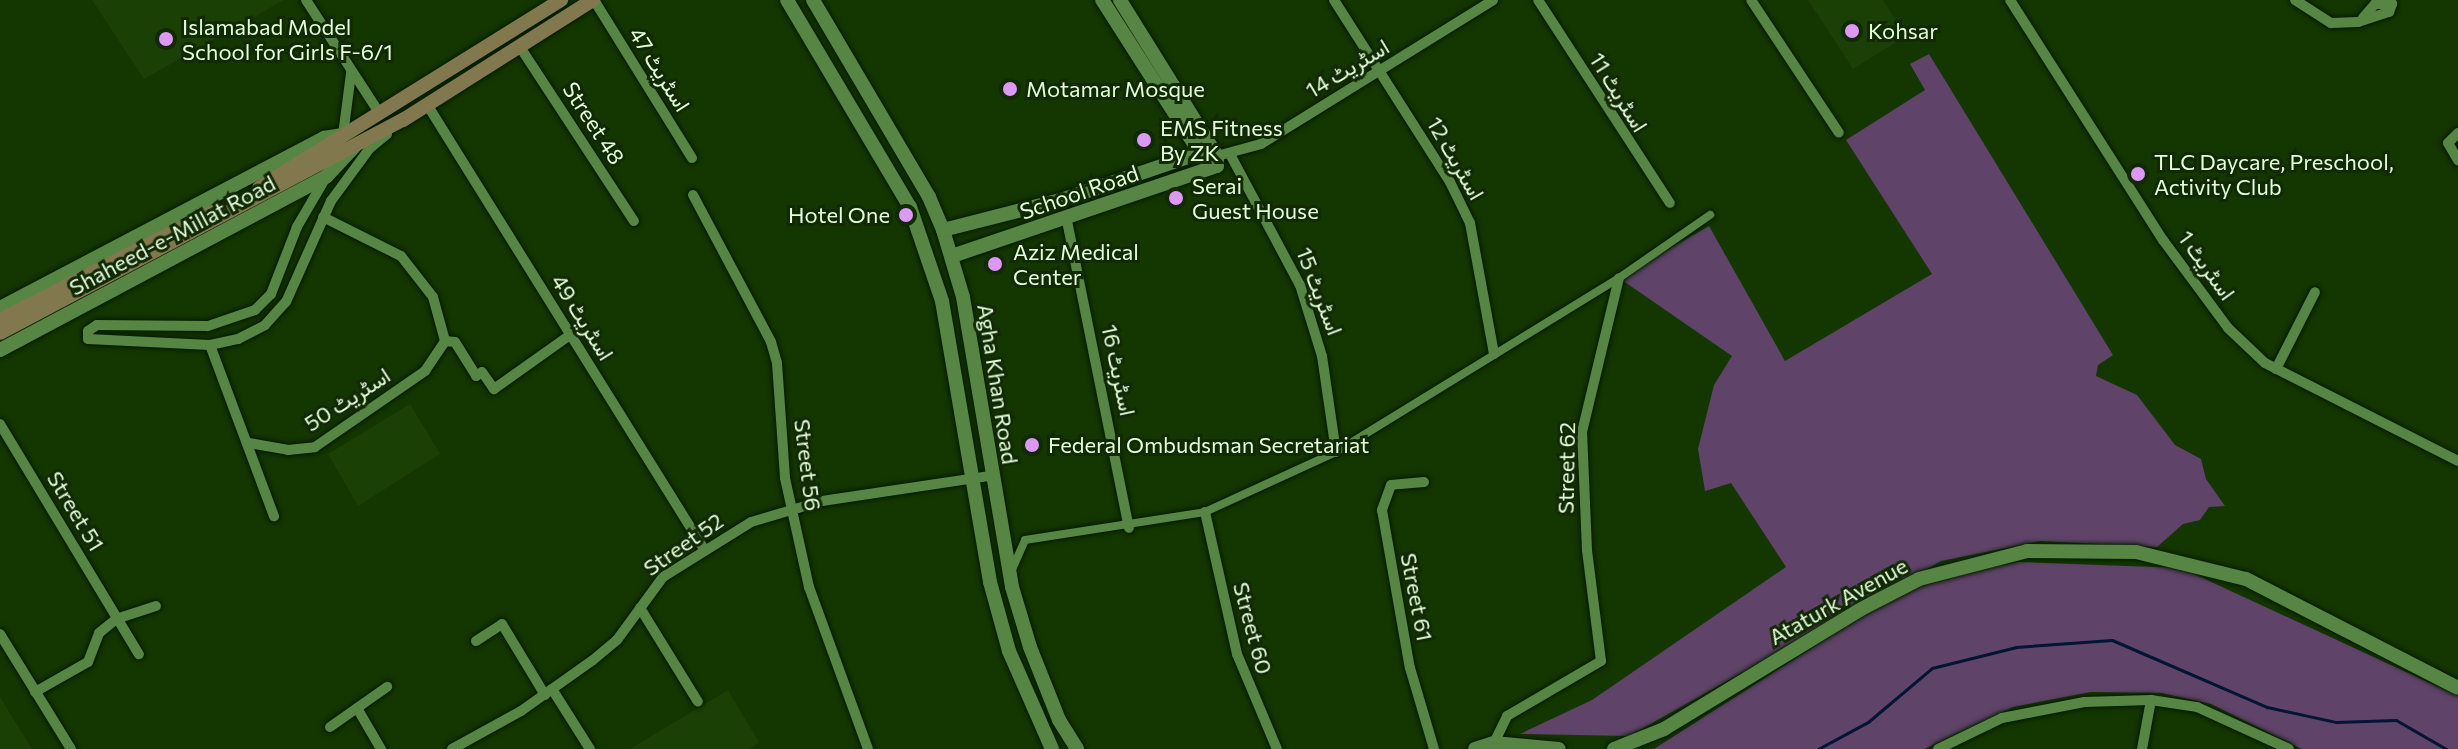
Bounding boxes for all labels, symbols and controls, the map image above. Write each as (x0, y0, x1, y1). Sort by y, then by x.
place label: Islamabad Model School for Girls F-6/1 (182, 13, 393, 64)
place label: Kohsar (1868, 18, 1938, 44)
street label: اسٹریٹ 47 (624, 22, 696, 116)
marker: Kohsar (1843, 22, 1861, 40)
marker: Islamabad Model School for Girls F-6/1 (157, 30, 175, 48)
street label: اسٹریٹ 14 (1301, 33, 1393, 103)
street label: اسٹریٹ 11 (1584, 47, 1654, 137)
place label: Motamar Mosque (1026, 76, 1205, 102)
street label: Street 48 (558, 77, 630, 169)
marker: Motamar Mosque (1001, 80, 1019, 98)
street label: اسٹریٹ 12 (1422, 112, 1490, 204)
place label: EMS Fitness By ZK (1160, 114, 1283, 166)
marker: EMS Fitness By ZK (1135, 131, 1153, 149)
place label: TLC Daycare, Preschool, Activity Club (2154, 148, 2394, 200)
street label: School Road (1016, 159, 1142, 225)
marker: TLC Daycare, Preschool, Activity Club (2129, 165, 2147, 183)
street label: Shaheed-e-Millat Road (64, 169, 280, 301)
place label: Serai Guest House (1192, 172, 1319, 224)
marker: Serai Guest House (1167, 189, 1185, 207)
place label: Hotel One (788, 202, 890, 228)
marker: Hotel One (897, 206, 915, 224)
street label: اسٹریٹ 1 (2173, 225, 2241, 305)
place label: Aziz Medical Center (1013, 238, 1139, 290)
street label: اسٹریٹ 15 (1291, 243, 1349, 339)
marker: Aziz Medical Center (984, 253, 1006, 275)
street label: اسٹریٹ 49 (546, 269, 620, 365)
street label: Agha Khan Road (972, 302, 1024, 466)
street label: اسٹریٹ 16 (1096, 322, 1142, 418)
street label: اسٹریٹ 50 (299, 362, 395, 436)
street label: Street 56 (789, 418, 827, 512)
street label: Street 62 (1552, 422, 1580, 514)
place label: Federal Ombudsman Secretariat (1048, 432, 1369, 458)
marker: Federal Ombudsman Secretariat (1023, 436, 1041, 454)
street label: Street 51 (42, 466, 110, 556)
street label: Street 52 (638, 507, 728, 581)
street label: Street 61 (1396, 551, 1438, 643)
street label: Ataturk Avenue (1764, 552, 1912, 650)
street label: Street 60 (1228, 579, 1278, 677)

